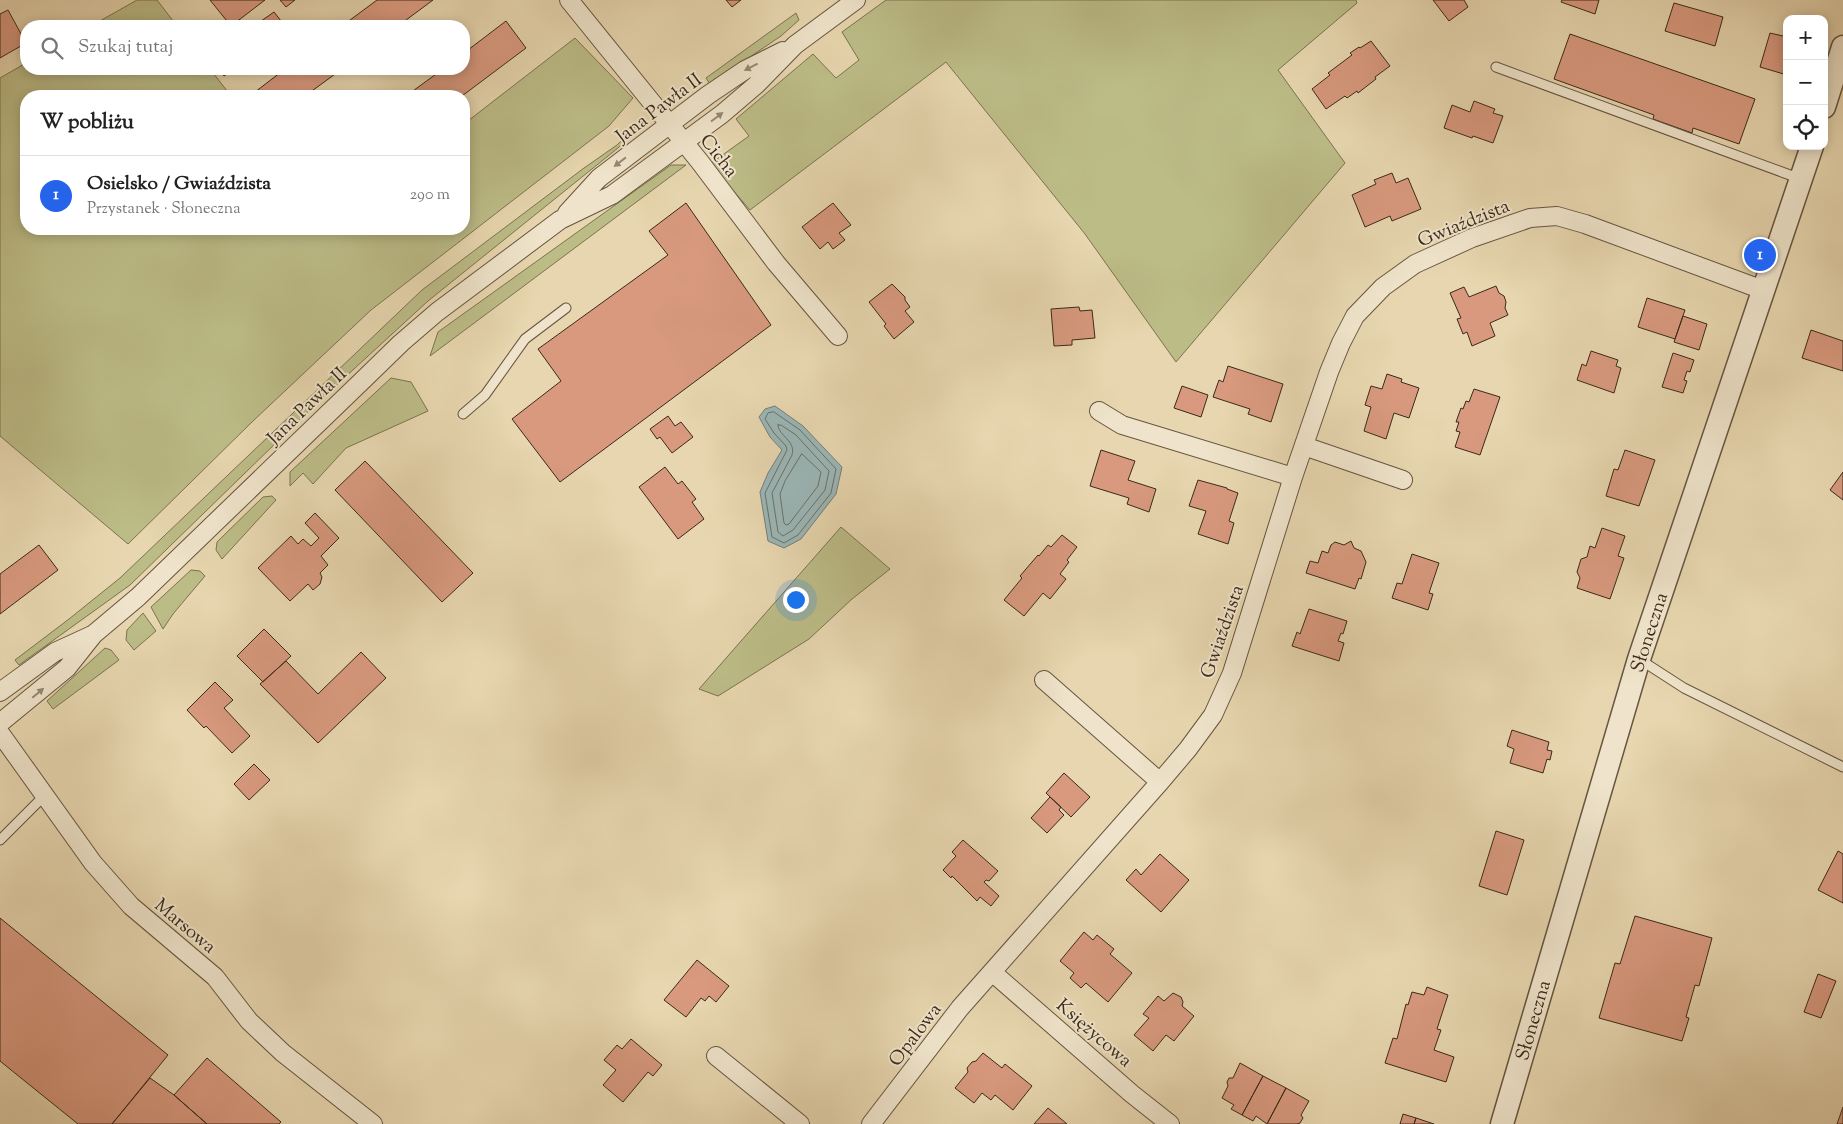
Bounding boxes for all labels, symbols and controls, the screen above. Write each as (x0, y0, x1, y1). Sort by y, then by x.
map controls (1783, 15, 1828, 150)
button: + (1783, 15, 1828, 60)
search box (20, 20, 470, 75)
icon: search (38, 34, 66, 62)
text: Szukaj tutaj (78, 34, 173, 61)
button: − (1783, 60, 1828, 105)
one-way arrow (744, 63, 758, 71)
street label: Jana Pawła II (610, 68, 708, 151)
button: locate (1783, 105, 1828, 150)
text: W pobliżu (40, 108, 134, 138)
one-way arrow (710, 112, 723, 123)
street label: Cicha (692, 129, 744, 184)
one-way arrow (613, 157, 627, 167)
text: Osielsko / Gwiaździsta (87, 171, 271, 198)
text: 1 (53, 184, 59, 207)
text: 290 m (410, 184, 450, 207)
street label: Gwiaździsta (1414, 194, 1514, 255)
text: Przystanek · Słoneczna (87, 198, 241, 221)
pin: 1 (1744, 236, 1776, 274)
street label: Jana Pawła II (261, 362, 354, 453)
street label: Gwiaździsta (1195, 581, 1252, 682)
your location (783, 587, 809, 613)
street label: Słoneczna (1625, 589, 1676, 676)
one-way arrow (31, 687, 44, 698)
street label: Marsowa (148, 893, 221, 961)
street label: Słoneczna (1510, 977, 1559, 1064)
street label: Księżycowa (1049, 993, 1138, 1075)
street label: Opalowa (883, 998, 949, 1073)

